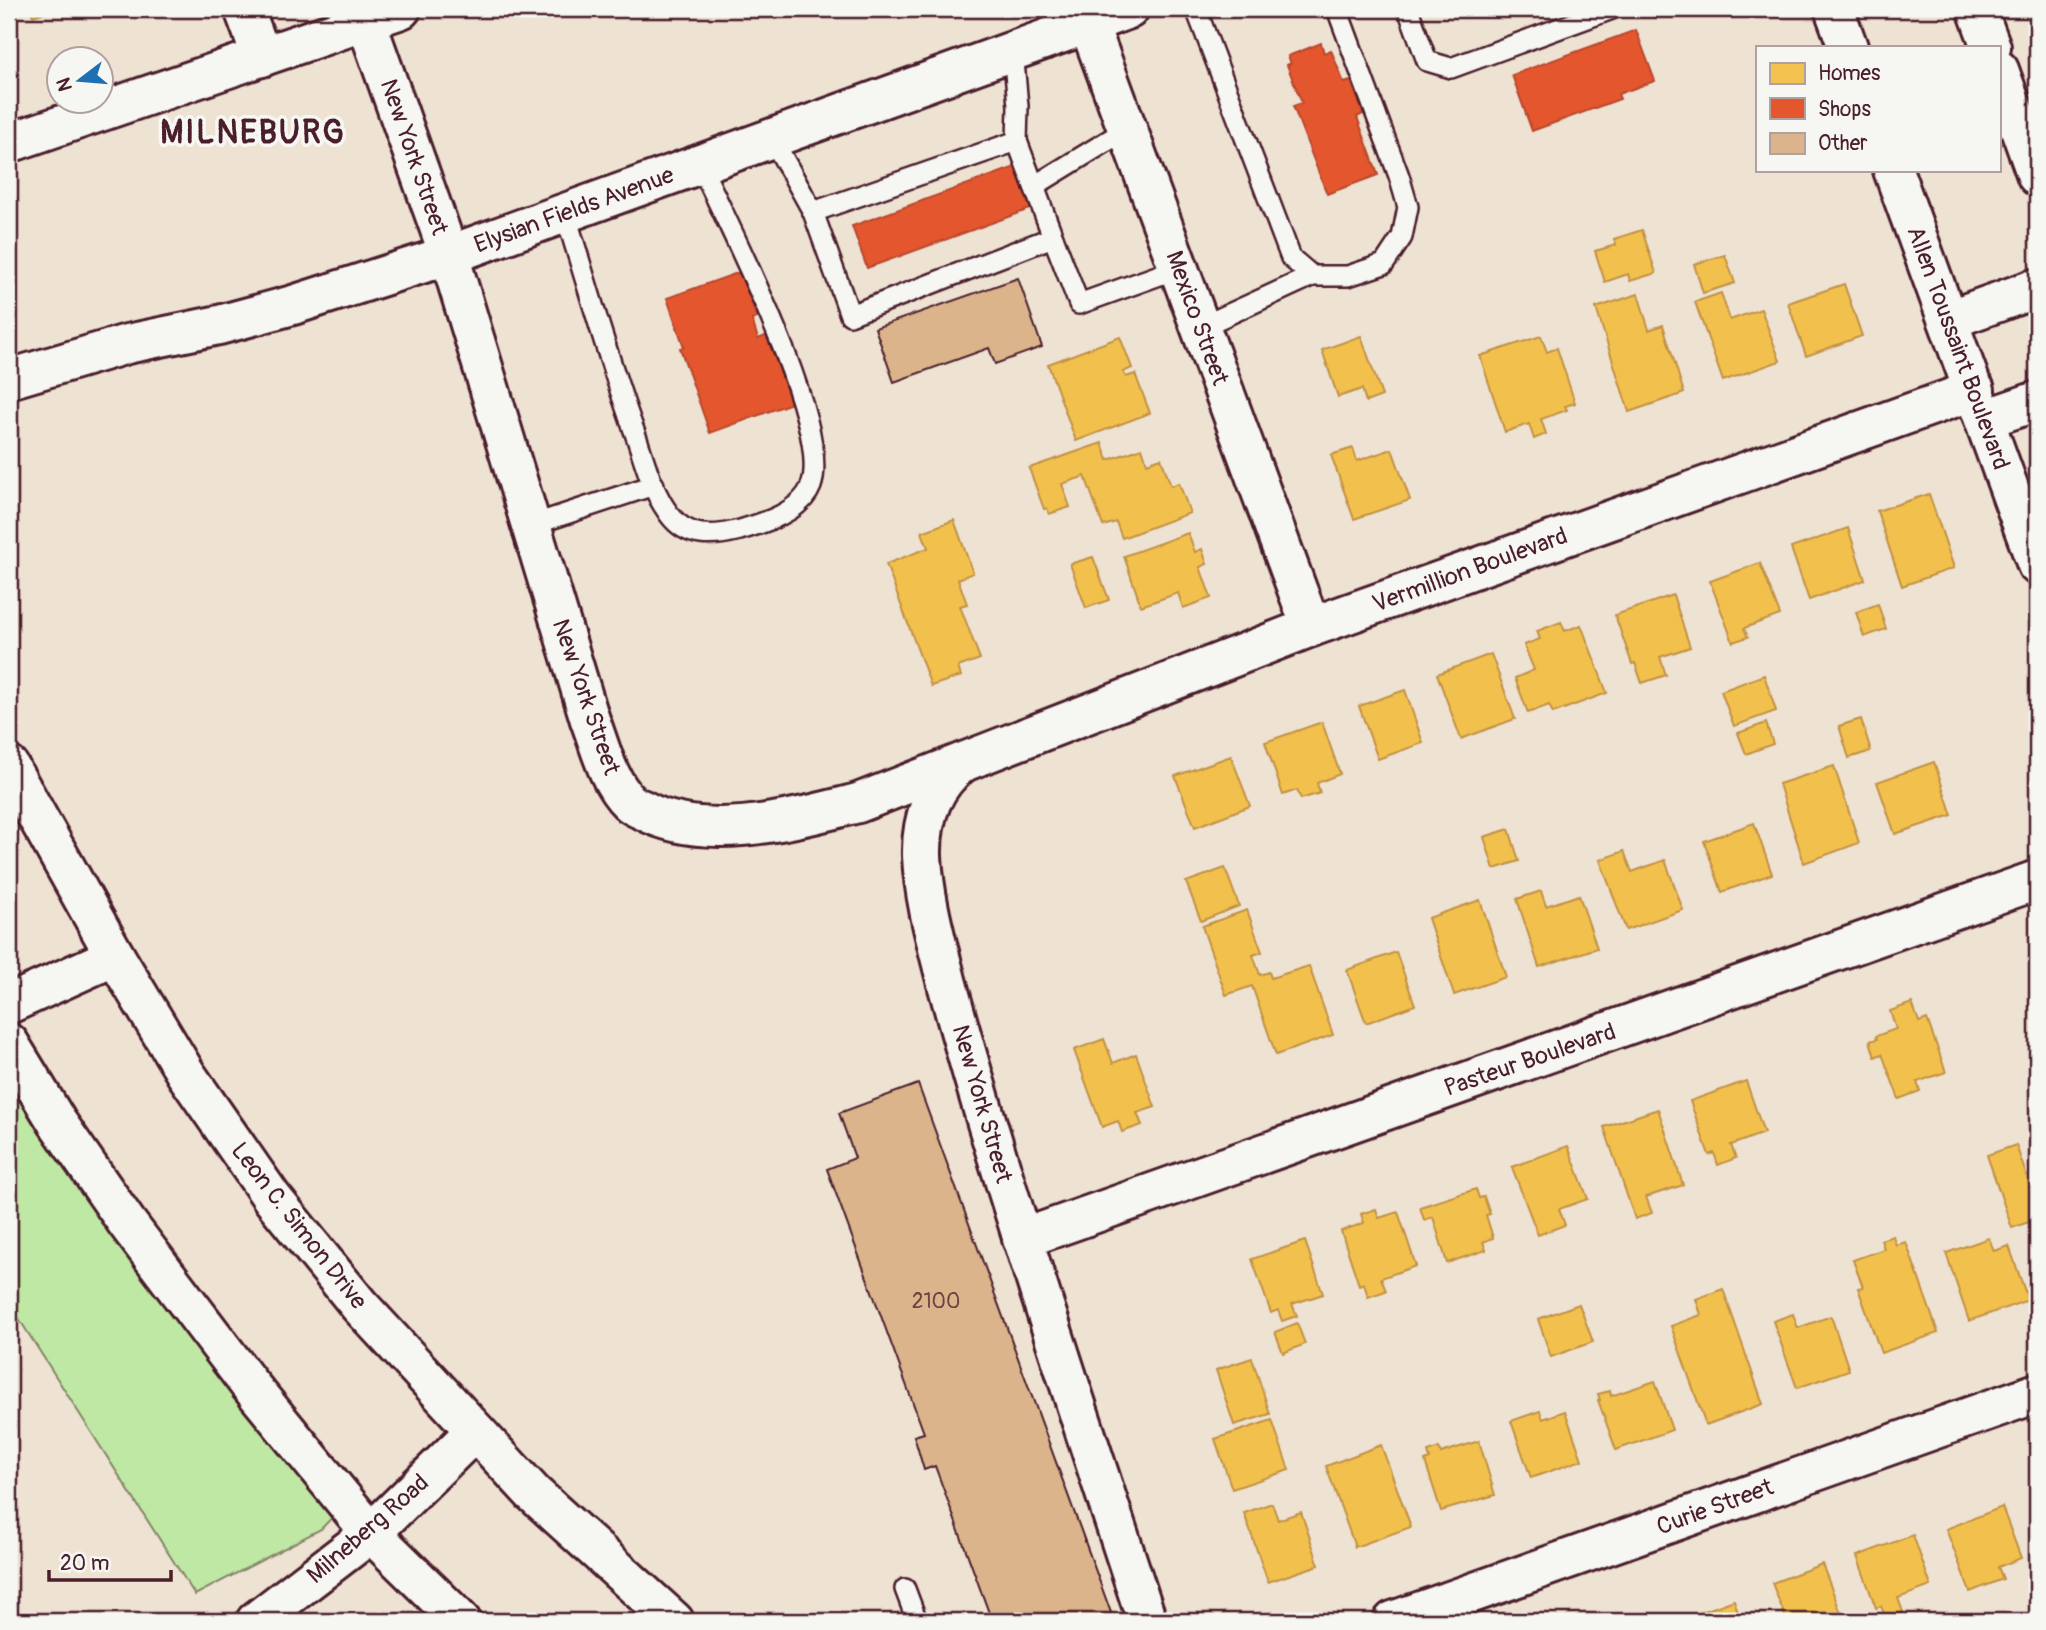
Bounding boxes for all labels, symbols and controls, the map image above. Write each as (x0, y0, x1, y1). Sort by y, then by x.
north arrow (46, 46, 116, 116)
legend (1756, 46, 2000, 172)
text: Homes (1818, 60, 1881, 87)
text: N (51, 75, 78, 94)
street label: New York Street (374, 75, 454, 239)
text: Shops (1818, 96, 1871, 123)
district label: MILNEBURG (160, 113, 346, 153)
text: Other (1818, 130, 1868, 157)
street label: Elysian Fields Avenue (470, 160, 678, 260)
street label: Allen Toussaint Boulevard (1900, 222, 2016, 474)
street label: Mexico Street (1159, 247, 1235, 389)
street label: Vermillion Boulevard (1369, 521, 1571, 619)
street label: New York Street (546, 615, 626, 779)
street label: Pasteur Boulevard (1440, 1017, 1620, 1103)
street label: New York Street (946, 1022, 1018, 1187)
street label: Leon C. Simon Drive (225, 1137, 373, 1315)
house number: 2100 (912, 1288, 960, 1315)
street label: Milneberg Road (301, 1468, 435, 1590)
street label: Curie Street (1653, 1472, 1778, 1541)
scale bar (49, 1539, 172, 1583)
text: 20 m (60, 1550, 109, 1577)

